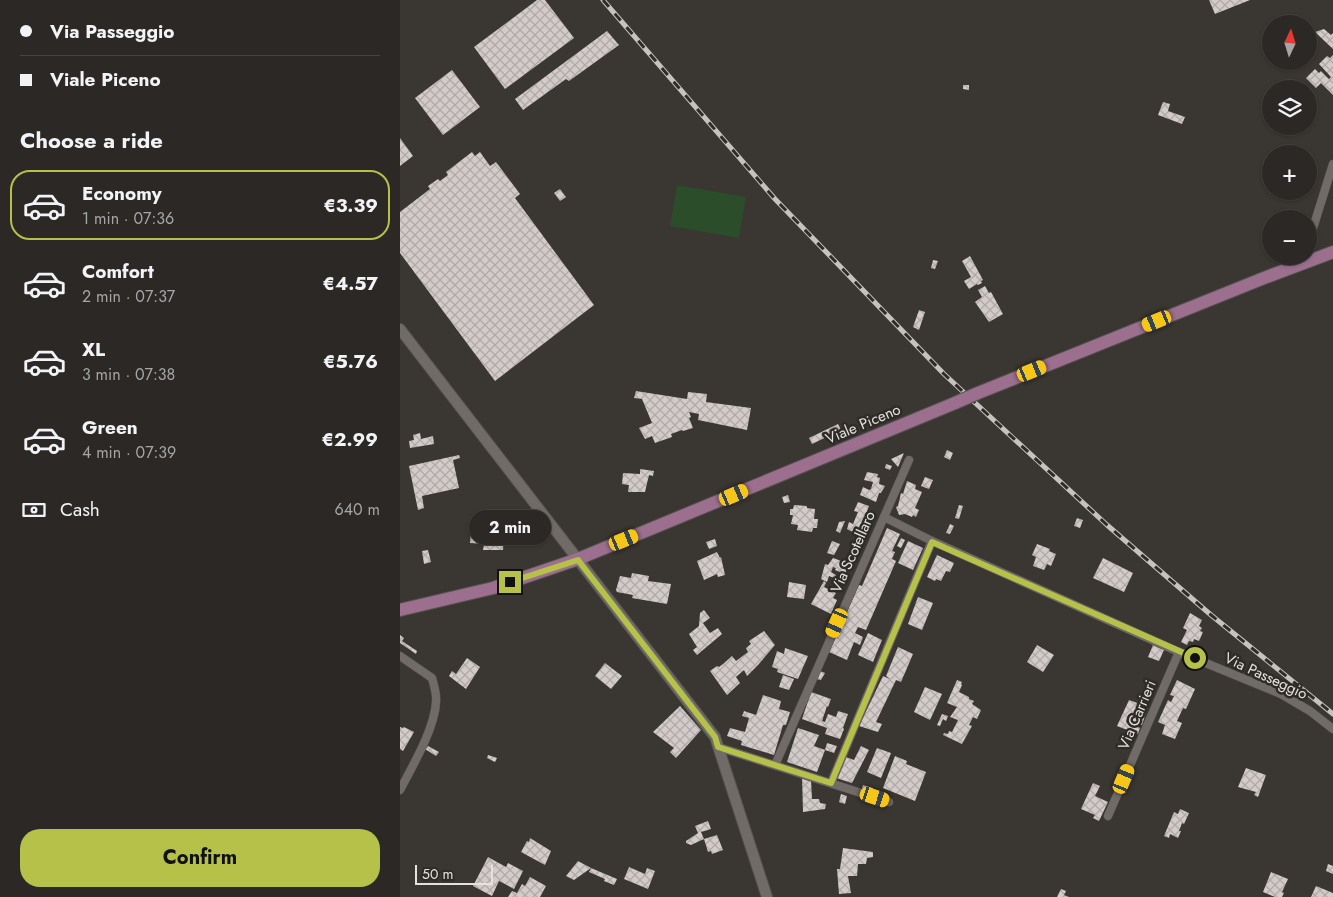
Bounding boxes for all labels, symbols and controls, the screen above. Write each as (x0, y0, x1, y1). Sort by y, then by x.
north arrow (1262, 15, 1318, 70)
map controls (1262, 15, 1317, 265)
text: Via Passeggio (50, 18, 175, 45)
text: Viale Piceno (50, 66, 161, 93)
button: layers (1262, 80, 1317, 135)
text: Choose a ride (20, 124, 163, 156)
button: + (1262, 145, 1317, 200)
text: Economy (82, 180, 162, 207)
icon: car (22, 183, 67, 228)
text: €3.39 (323, 192, 378, 219)
text: 1 min · 07:36 (82, 207, 174, 230)
button: − (1262, 210, 1317, 265)
text: Comfort (82, 258, 154, 285)
icon: car (22, 261, 67, 306)
text: €4.57 (322, 270, 378, 297)
text: 2 min · 07:37 (82, 285, 175, 308)
car (1140, 308, 1173, 334)
text: XL (82, 336, 105, 363)
icon: car (22, 339, 67, 384)
text: €5.76 (323, 348, 378, 375)
car (1015, 358, 1048, 384)
text: 3 min · 07:38 (82, 363, 175, 386)
street label: Viale Piceno (822, 398, 904, 450)
text: Green (82, 414, 138, 441)
icon: car (22, 417, 67, 462)
text: €2.99 (322, 426, 378, 453)
text: 4 min · 07:39 (82, 441, 176, 464)
car (717, 482, 750, 508)
icon: cash (20, 496, 48, 524)
text: Cash (60, 496, 100, 523)
text: 640 m (335, 498, 380, 521)
street label: Via Scotellaro (825, 507, 881, 597)
callout: 2 min (469, 510, 551, 544)
text: 2 min (489, 516, 531, 539)
car (607, 527, 640, 553)
route end (499, 571, 521, 593)
car (824, 606, 849, 640)
route start (1184, 647, 1206, 669)
street label: Via Passeggio (1221, 647, 1311, 705)
street label: Via Carrieri (1112, 677, 1162, 753)
car (1111, 762, 1136, 796)
car (858, 785, 891, 809)
button: Confirm (20, 829, 380, 887)
scale bar (415, 862, 492, 885)
text: 50 m (422, 864, 453, 884)

